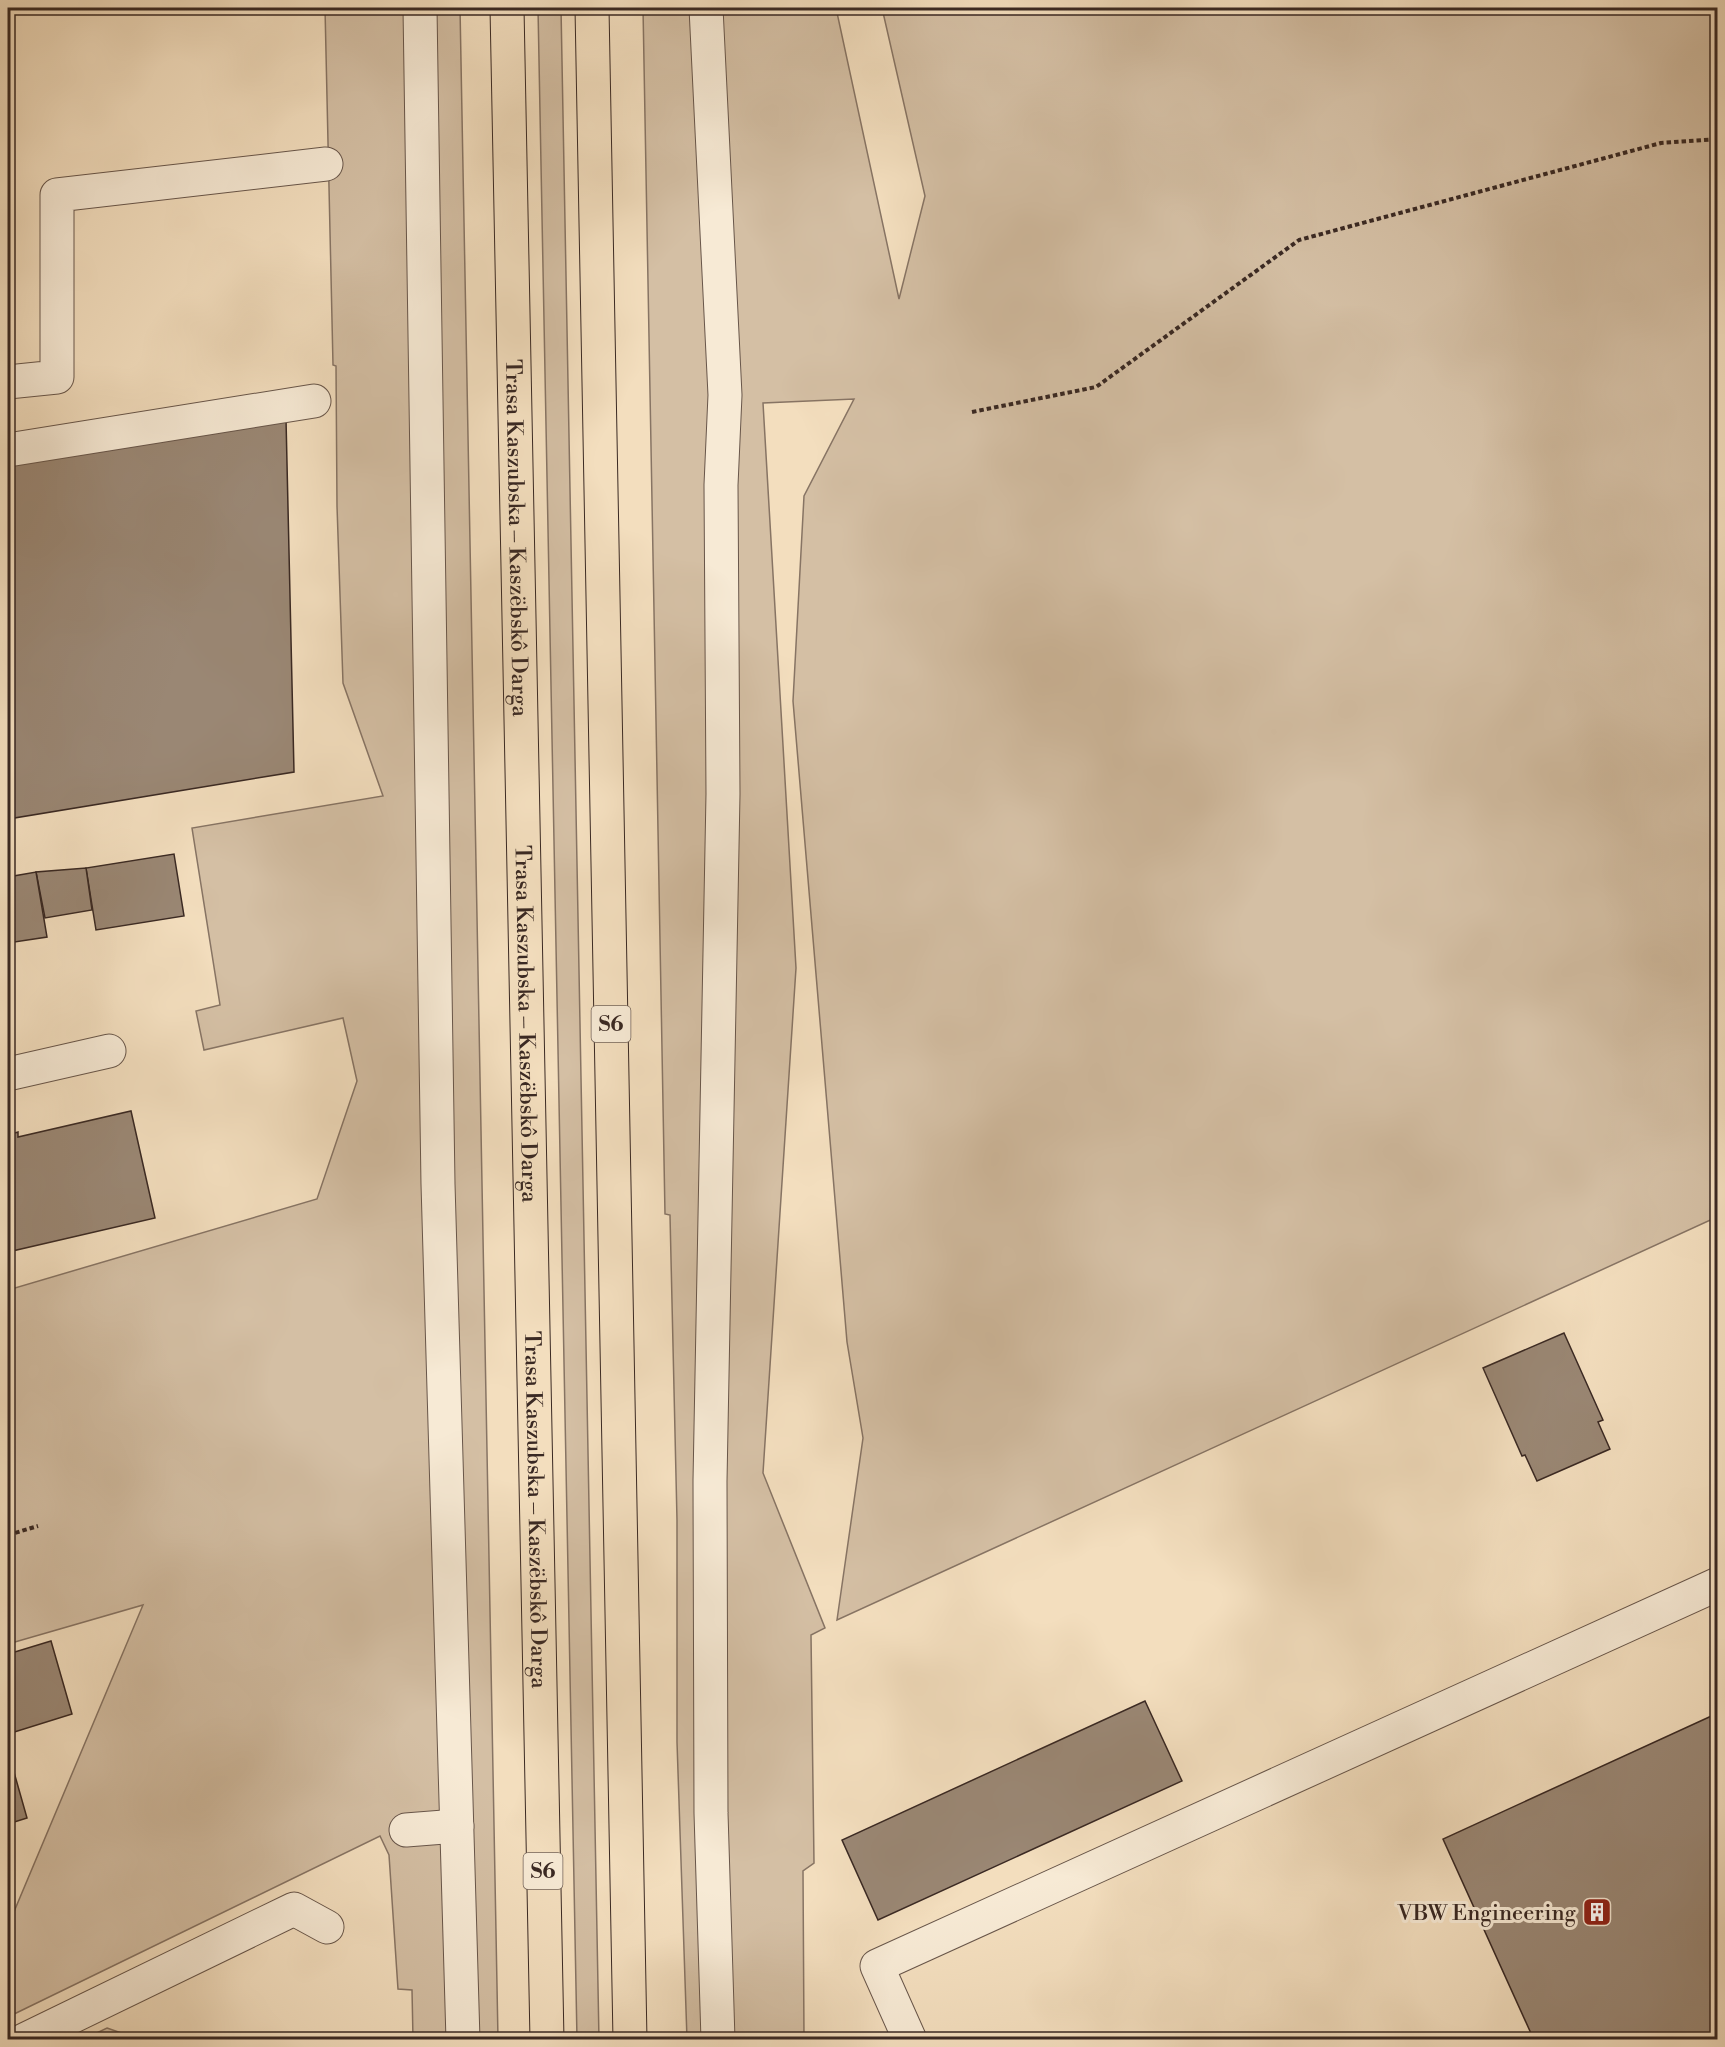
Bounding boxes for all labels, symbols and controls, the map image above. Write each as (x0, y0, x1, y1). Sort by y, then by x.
street label: Trasa Kaszubska – Kaszëbskô Darga (499, 359, 533, 718)
street label: Trasa Kaszubska – Kaszëbskô Darga (508, 845, 543, 1204)
road number: S6 (592, 1006, 630, 1042)
street label: Trasa Kaszubska – Kaszëbskô Darga (518, 1331, 552, 1690)
road number: S6 (524, 1853, 562, 1889)
building icon: VBW Engineering (1581, 1896, 1613, 1928)
place label: VBW Engineering (1396, 1900, 1577, 1927)

